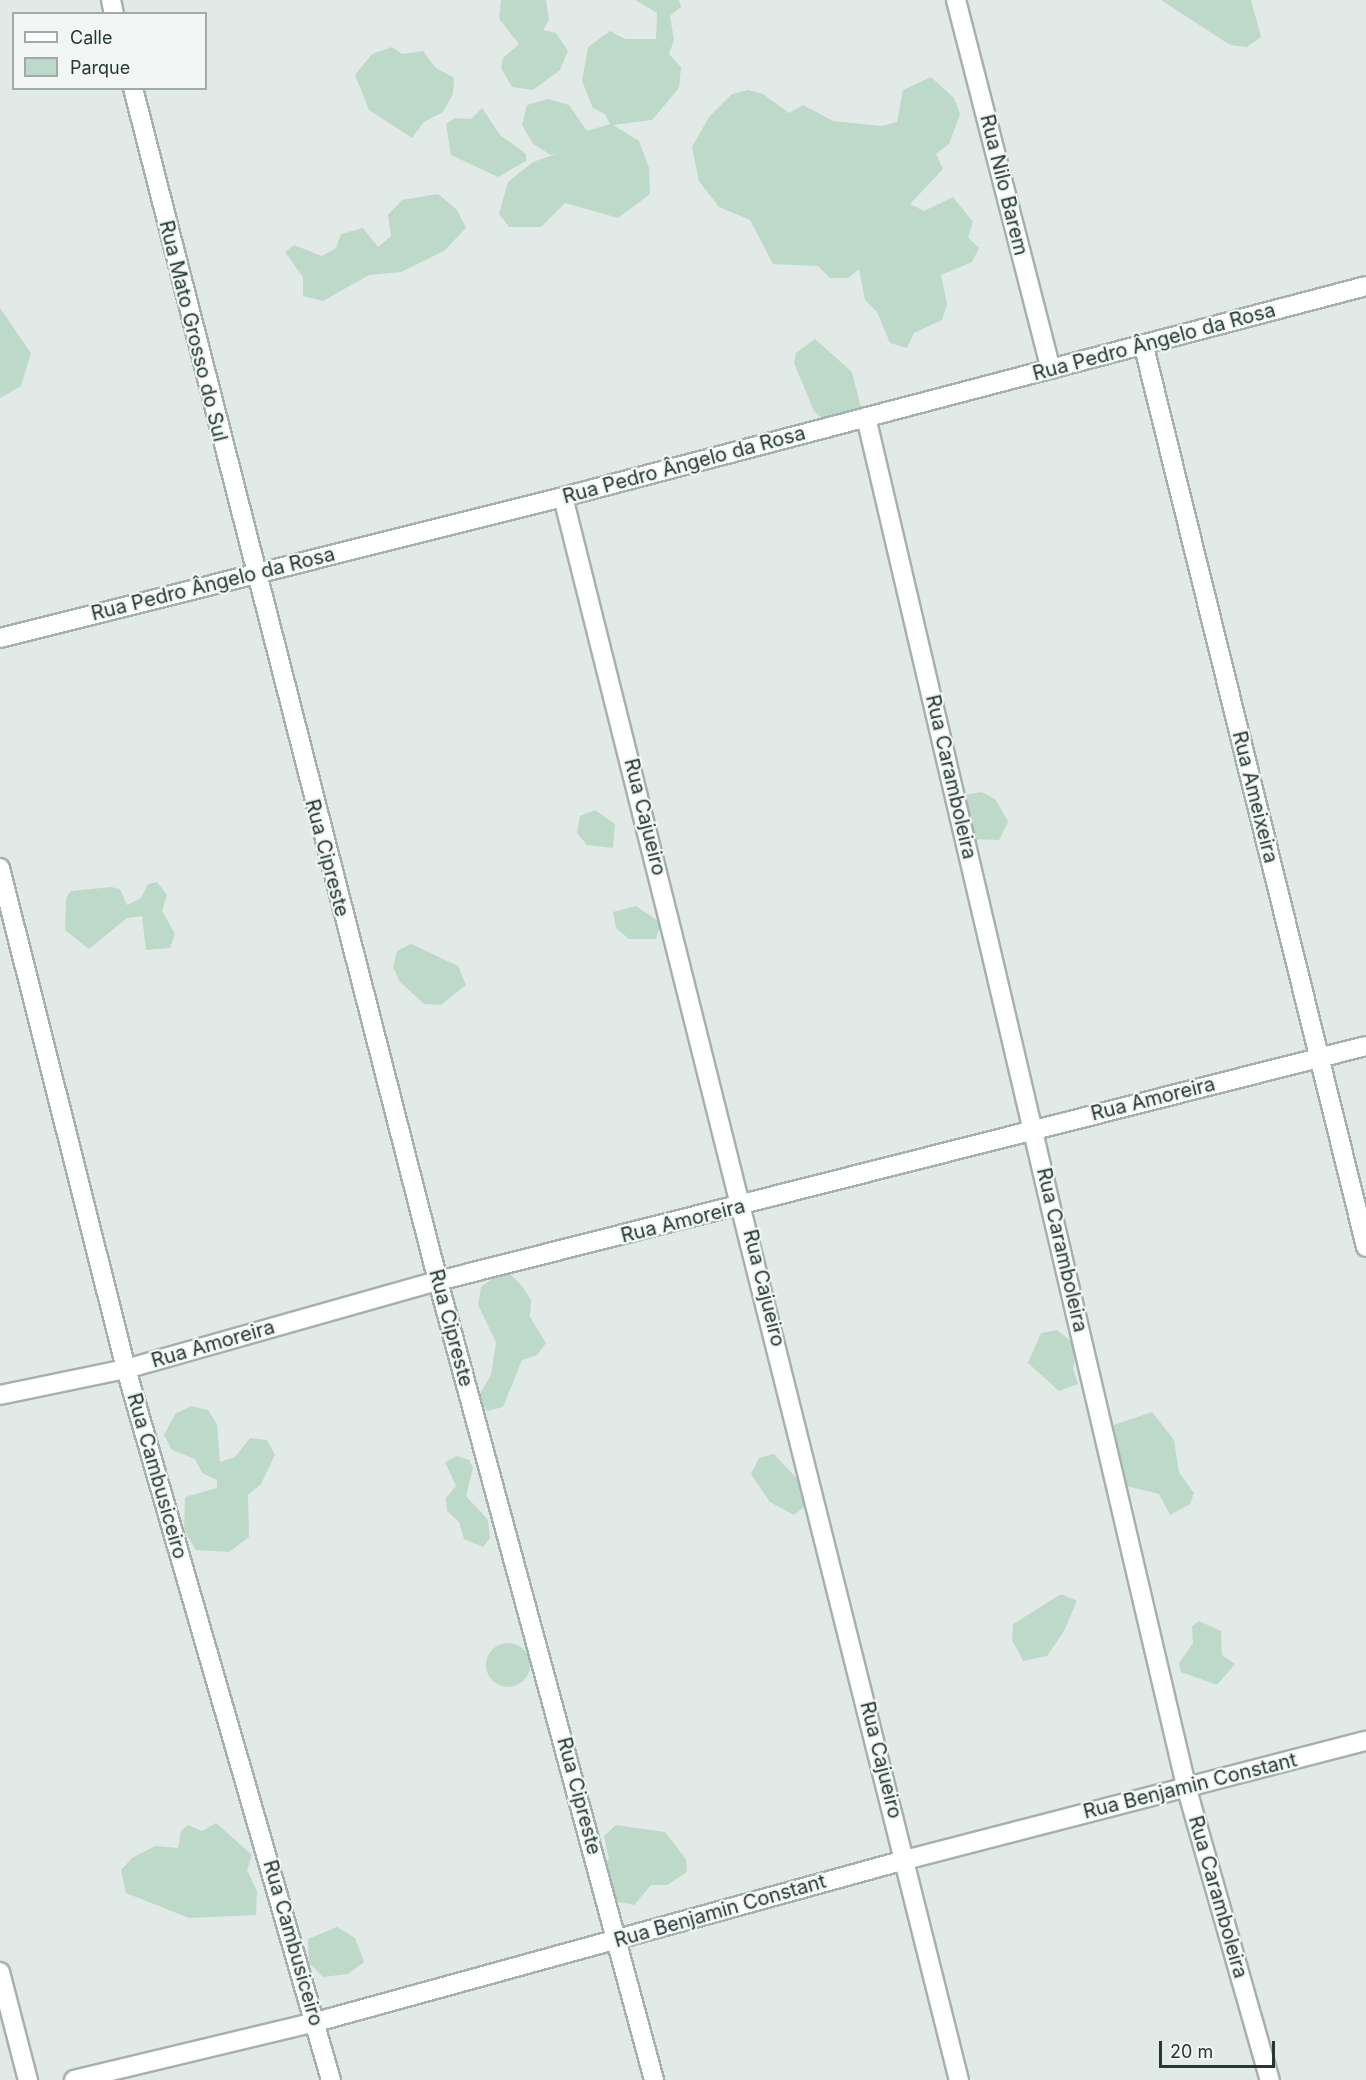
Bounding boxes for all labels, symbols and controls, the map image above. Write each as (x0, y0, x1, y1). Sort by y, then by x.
legend (12, 12, 207, 90)
text: Calle (70, 27, 112, 48)
text: Parque (70, 57, 130, 78)
street label: Rua Nilo Barem (975, 112, 1033, 258)
street label: Rua Mato Grosso do Sul (154, 218, 232, 444)
street label: Rua Pedro Ângelo da Rosa (1030, 298, 1278, 386)
street label: Rua Pedro Ângelo da Rosa (560, 421, 808, 509)
street label: Rua Pedro Ângelo da Rosa (89, 542, 337, 626)
street label: Rua Caramboleira (920, 692, 982, 862)
street label: Rua Ameixeira (1227, 729, 1283, 865)
street label: Rua Cajueiro (619, 756, 671, 878)
street label: Rua Cipreste (300, 797, 354, 919)
street label: Rua Amoreira (1088, 1072, 1218, 1126)
street label: Rua Caramboleira (1031, 1165, 1093, 1335)
street label: Rua Amoreira (618, 1194, 748, 1248)
street label: Rua Cajueiro (738, 1227, 790, 1349)
street label: Rua Cipreste (424, 1267, 478, 1389)
street label: Rua Amoreira (148, 1315, 278, 1373)
street label: Rua Cambusiceiro (122, 1390, 192, 1562)
street label: Rua Cajueiro (855, 1699, 907, 1821)
street label: Rua Cipreste (552, 1735, 606, 1857)
street label: Rua Benjamin Constant (1081, 1748, 1299, 1824)
street label: Rua Caramboleira (1183, 1813, 1253, 1981)
street label: Rua Cambusiceiro (258, 1857, 328, 2029)
street label: Rua Benjamin Constant (611, 1869, 829, 1953)
scale bar (1162, 2029, 1278, 2067)
text: 20 m (1170, 2041, 1213, 2062)

